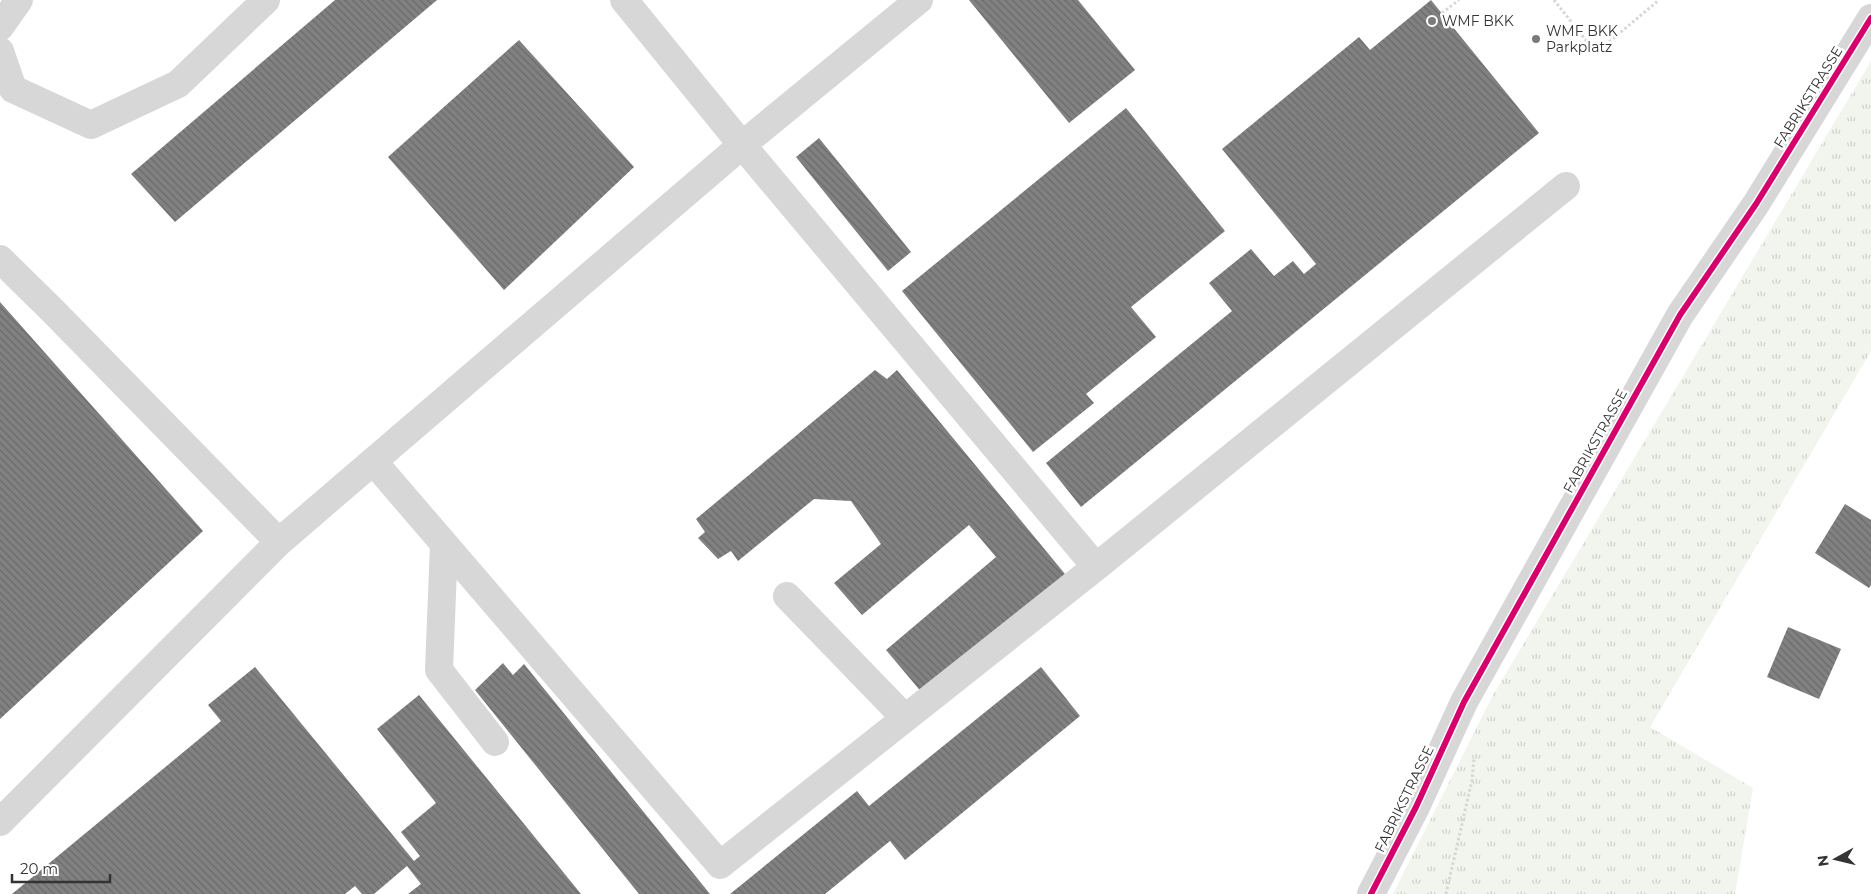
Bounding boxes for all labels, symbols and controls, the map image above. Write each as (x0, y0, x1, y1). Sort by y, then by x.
place label: WMF BKK (1442, 12, 1514, 30)
marker: WMF BKK (1426, 15, 1438, 27)
place label: WMF BKK Parkplatz (1546, 22, 1618, 56)
marker: WMF BKK Parkplatz (1530, 33, 1542, 45)
street label: FABRIKSTRASSE (1770, 43, 1846, 151)
street label: FABRIKSTRASSE (1559, 386, 1631, 496)
street label: FABRIKSTRASSE (1370, 743, 1438, 855)
north arrow (1811, 834, 1861, 884)
scale bar (12, 852, 110, 884)
text: N (1813, 854, 1833, 868)
text: 20 m (20, 859, 58, 878)

